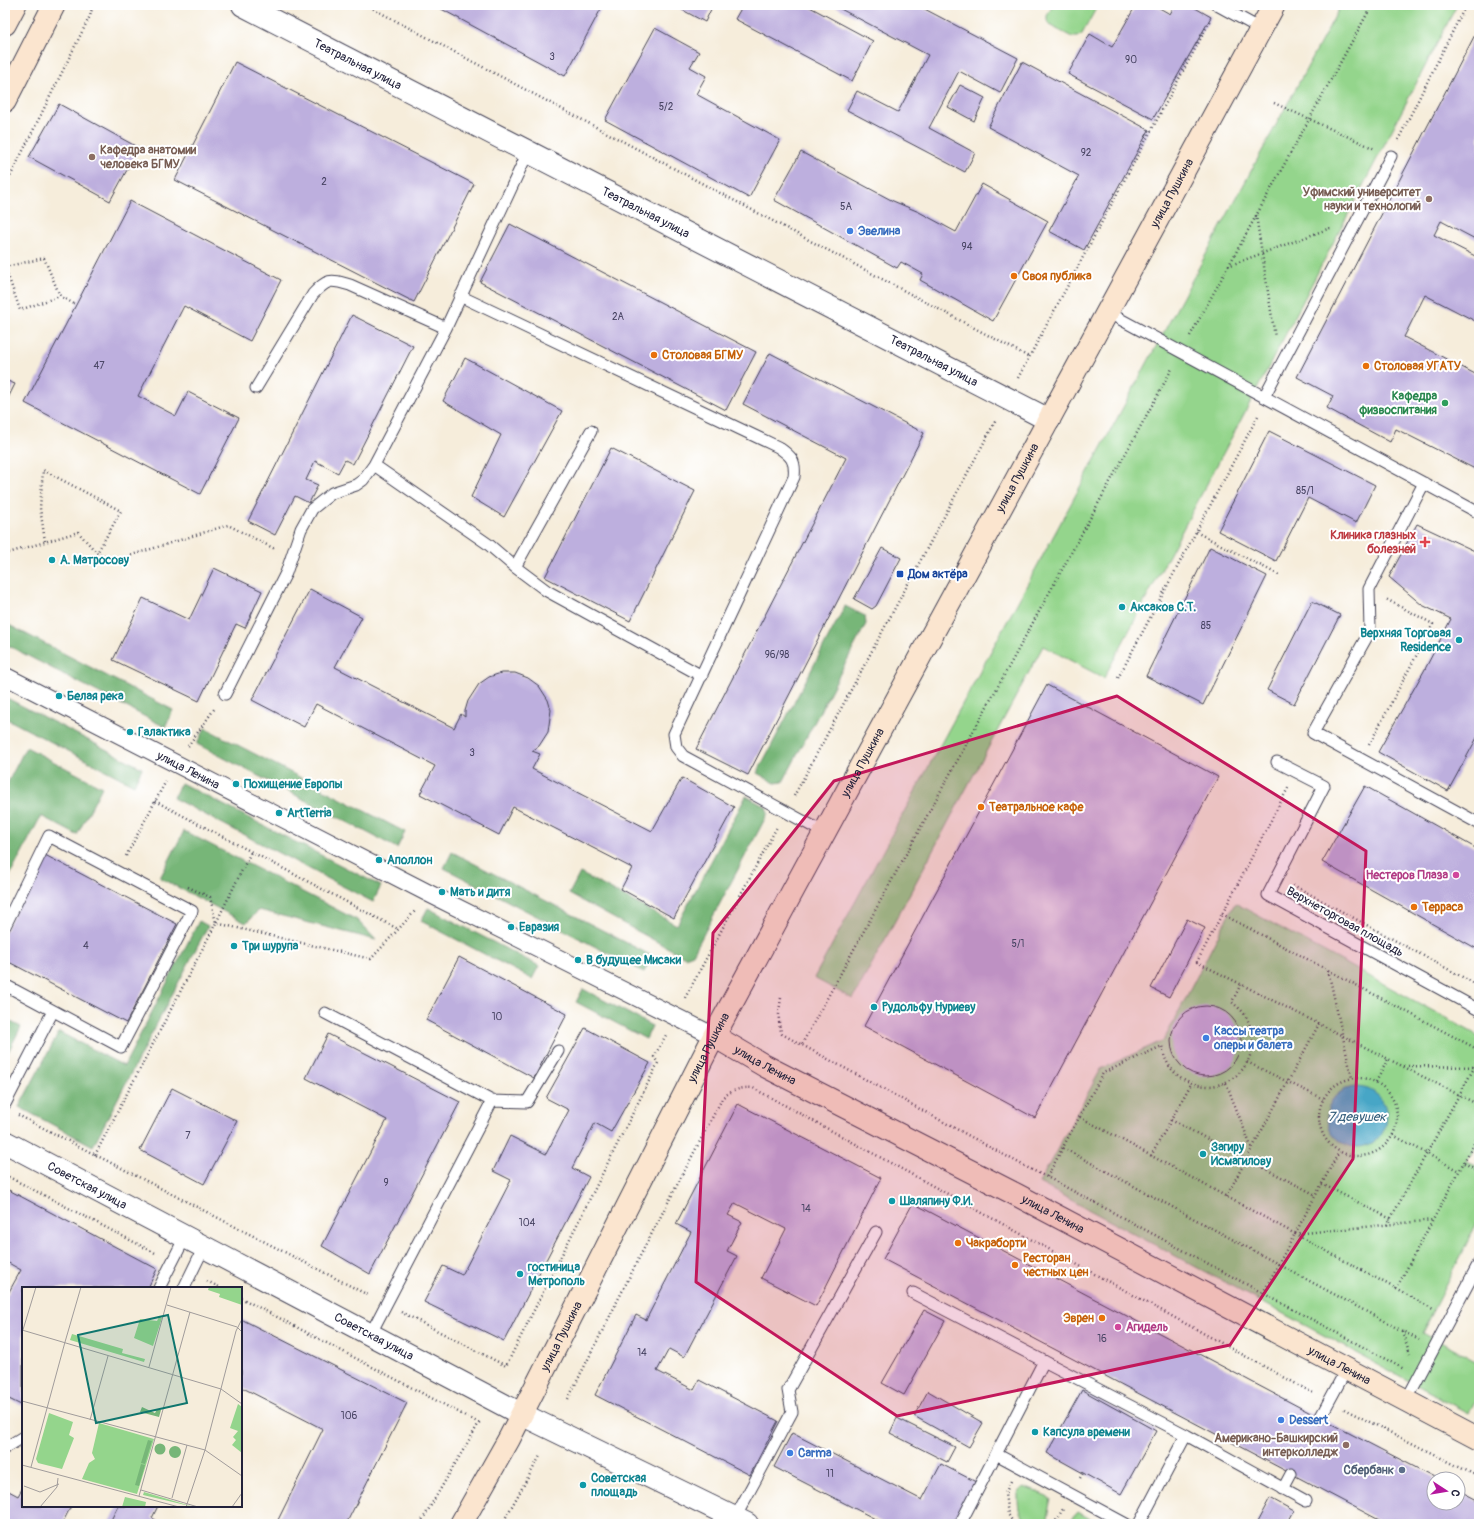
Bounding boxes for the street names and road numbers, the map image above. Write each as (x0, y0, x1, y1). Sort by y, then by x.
street label: Театральная улица (311, 35, 405, 93)
street label: улица Пушкина (1147, 156, 1197, 231)
street label: Театральная улица (599, 183, 693, 241)
street label: Театральная улица (887, 332, 981, 390)
street label: улица Пушкина (992, 440, 1042, 516)
street label: улица Пушкина (837, 725, 888, 801)
street label: улица Ленина (153, 747, 223, 793)
street label: Верхнеторговая площадь (1284, 884, 1406, 960)
street label: улица Пушкина (684, 1010, 733, 1086)
street label: улица Ленина (731, 1042, 799, 1088)
street label: Советская улица (45, 1158, 130, 1213)
street label: улица Ленина (1018, 1191, 1087, 1237)
street label: улица Пушкина (537, 1298, 586, 1375)
street label: Советская улица (332, 1309, 417, 1364)
street label: улица Ленина (1305, 1342, 1374, 1388)

